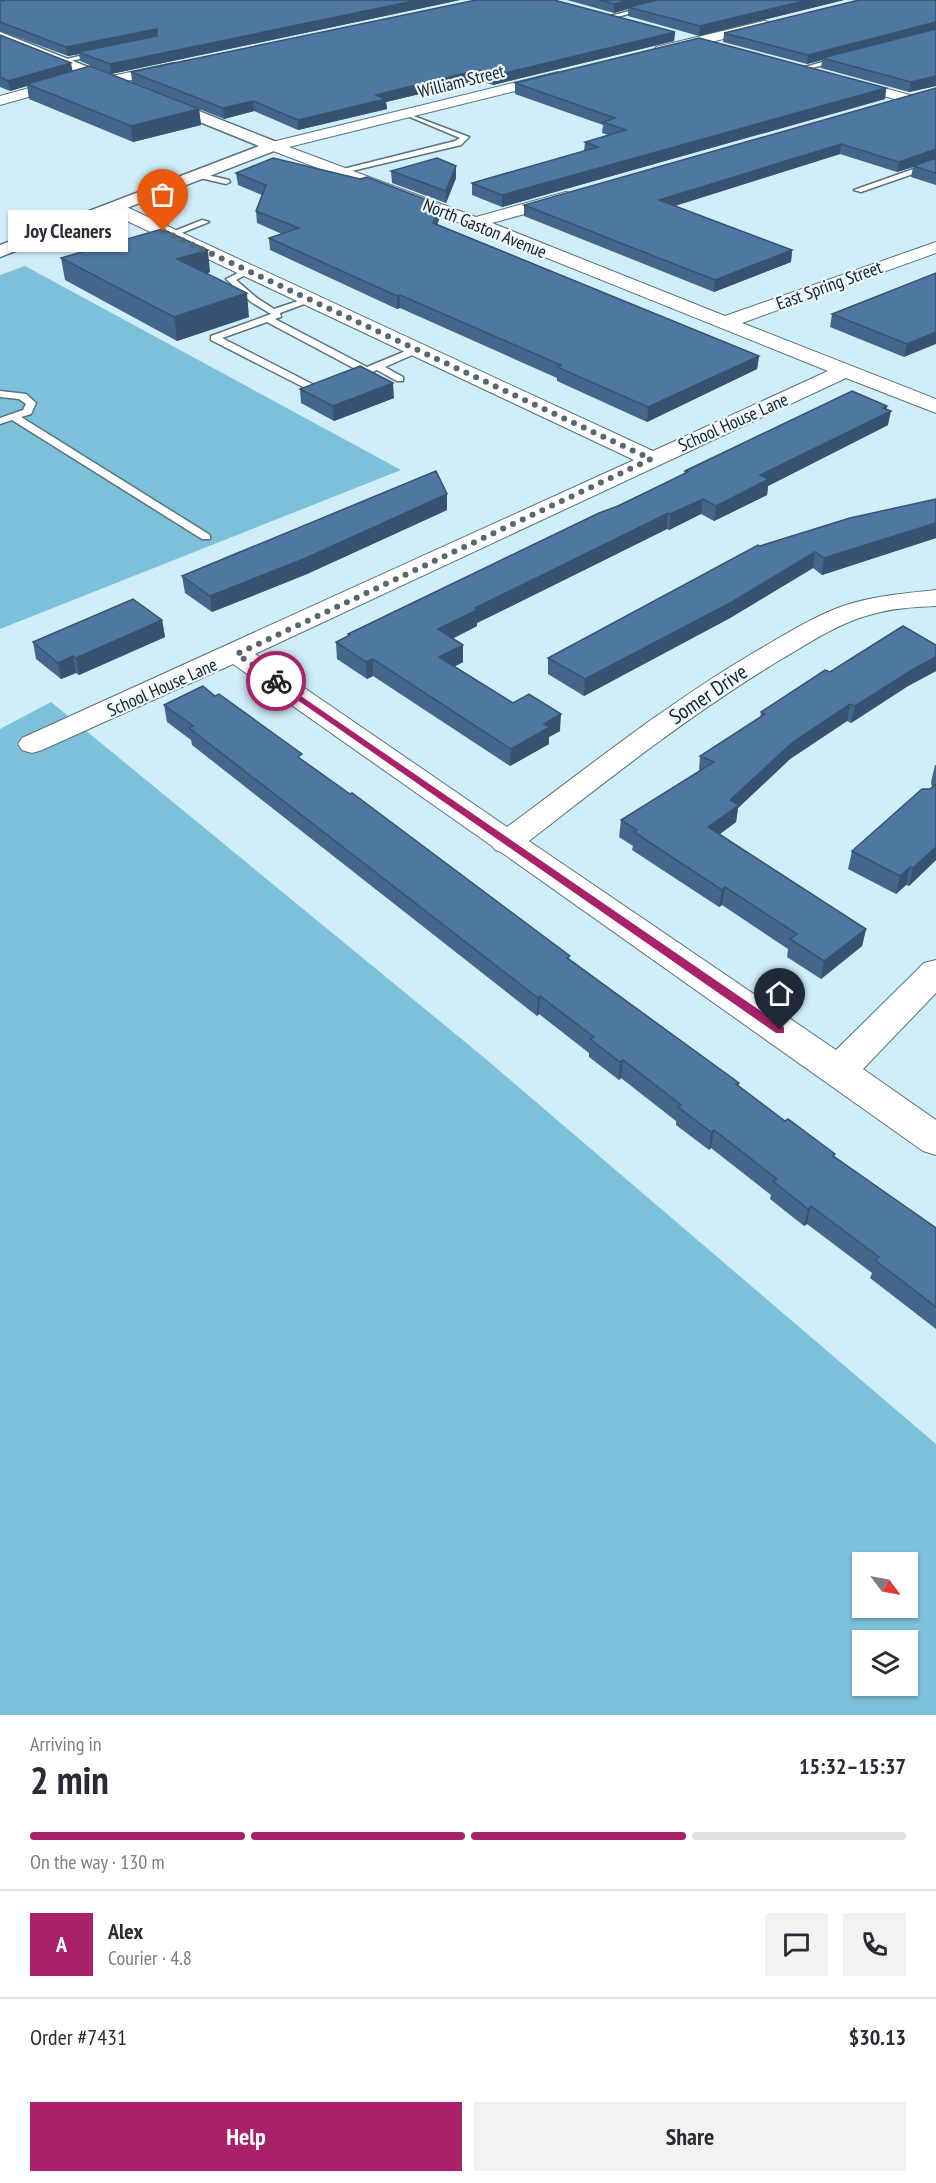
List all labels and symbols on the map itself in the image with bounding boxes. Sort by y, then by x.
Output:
street label: William Street [415,59,507,103]
pin [137,169,188,231]
street label: North Gaston Avenue [420,193,550,263]
callout: Joy Cleaners [7,210,127,252]
street label: East Spring Street [773,255,885,315]
street label: School House Lane [674,388,792,456]
courier [246,651,306,711]
street label: School House Lane [103,653,221,721]
street label: Somer Drive [664,658,752,730]
pin [754,968,805,1030]
north arrow [852,1552,918,1618]

